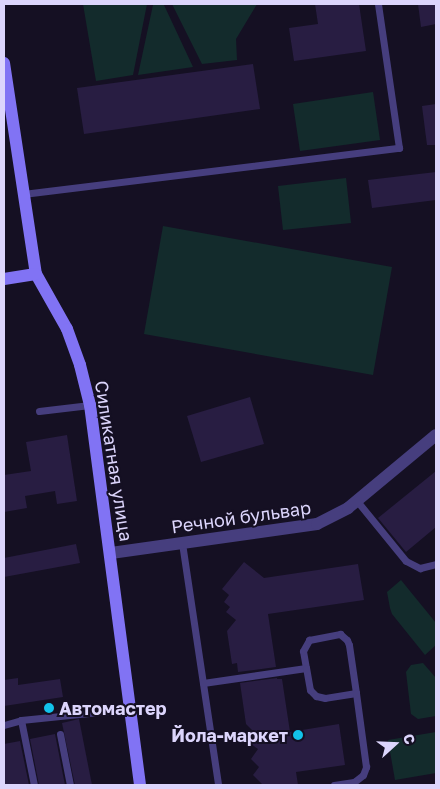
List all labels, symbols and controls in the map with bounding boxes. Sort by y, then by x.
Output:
street label: Силикатная улица [91,379,137,543]
street label: Речной бульвар [170,497,312,537]
place label: Автомастер [59,697,167,719]
marker: Автомастер [43,702,55,714]
north arrow [370,719,420,769]
place label: Йола-маркет [171,724,288,746]
marker: Йола-маркет [292,729,304,741]
text: С [400,731,419,746]

